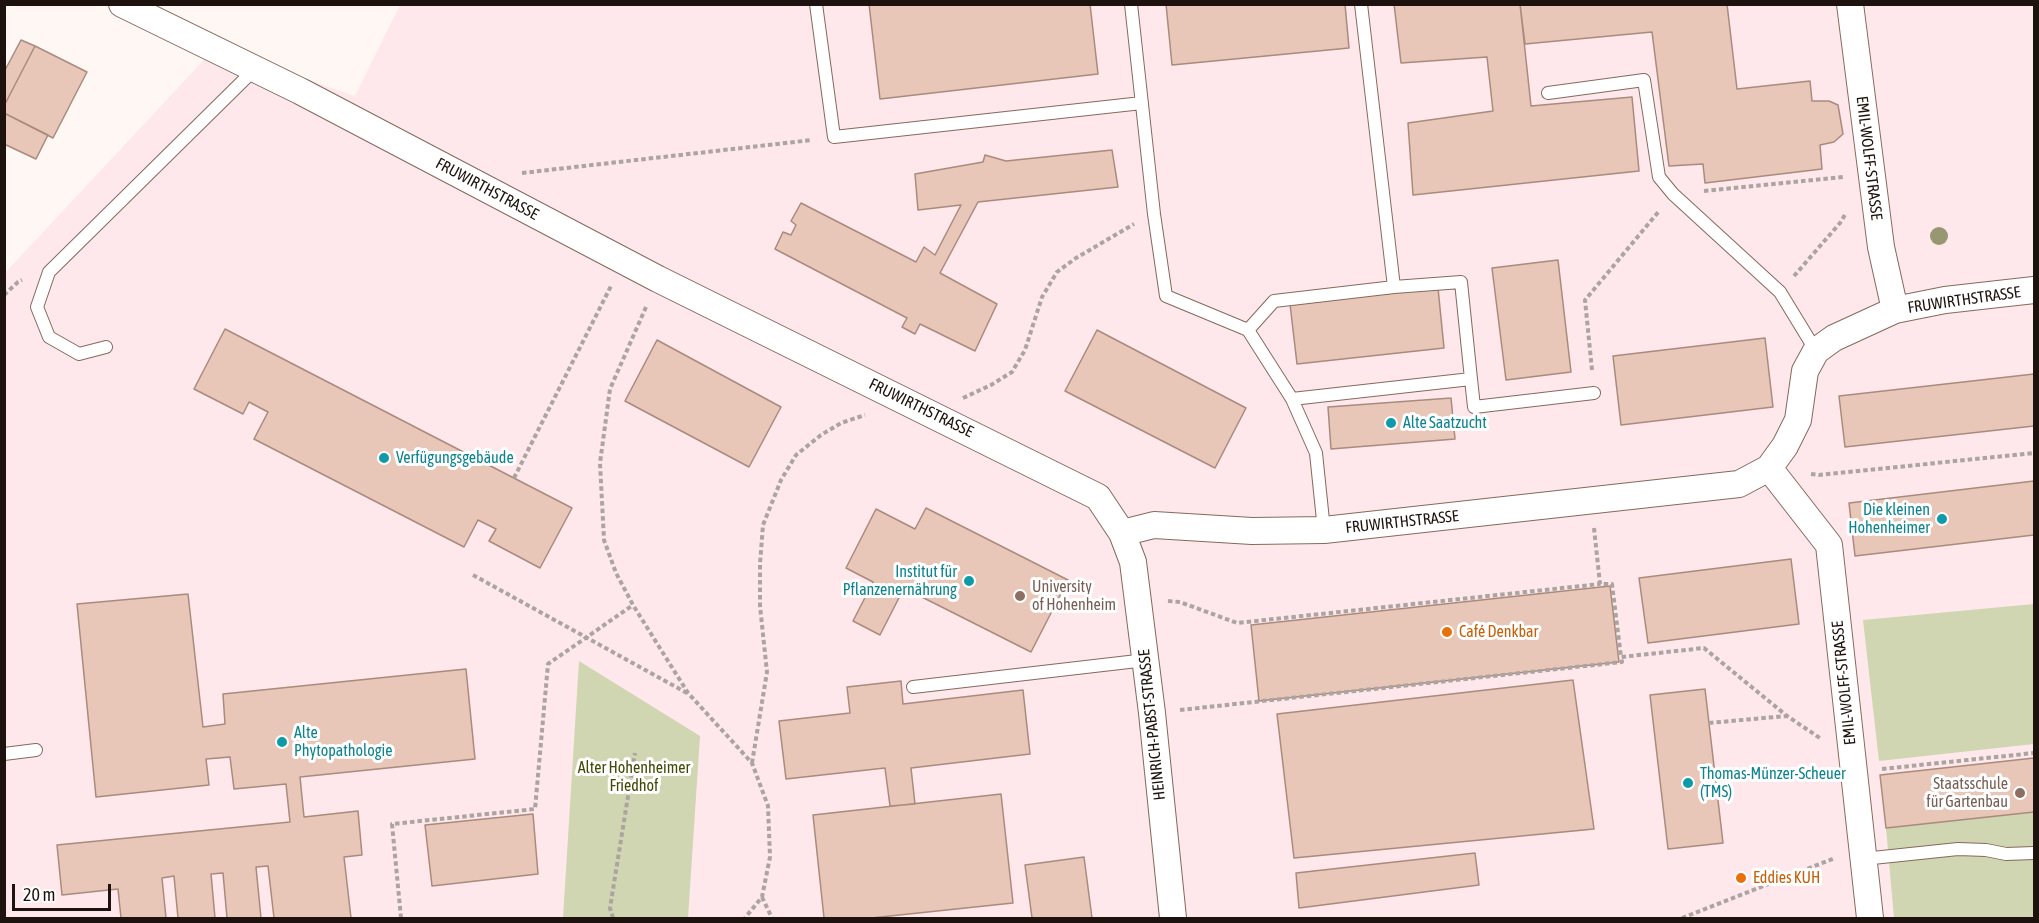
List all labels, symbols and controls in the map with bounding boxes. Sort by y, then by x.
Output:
street label: EMIL-WOLFF-STRASSE [1852,95,1886,221]
street label: FRUWIRTHSTRASSE [432,154,542,224]
street label: FRUWIRTHSTRASSE [1906,283,2022,317]
street label: FRUWIRTHSTRASSE [866,374,976,442]
place label: Alte Saatzucht [1403,413,1487,433]
marker: Alte Saatzucht [1384,416,1398,430]
place label: Verfügungsgebäude [396,448,514,468]
marker: Verfügungsgebäude [377,451,391,465]
place label: Die kleinen Hohenheimer [1848,500,1930,538]
street label: FRUWIRTHSTRASSE [1344,507,1460,537]
marker: Die kleinen Hohenheimer [1935,512,1949,526]
place label: Institut für Pflanzenernährung [843,562,957,600]
marker: Institut für Pflanzenernährung [962,574,976,588]
place label: University of Hohenheim [1032,577,1116,615]
marker: University of Hohenheim [1013,589,1027,603]
street label: EMIL-WOLFF-STRASSE [1828,620,1860,746]
place label: Café Denkbar [1459,622,1538,642]
marker: Café Denkbar [1440,625,1454,639]
street label: HEINRICH-PABST-STRASSE [1135,649,1169,801]
place label: Alte Phytopathologie [294,723,392,761]
marker: Alte Phytopathologie [275,735,289,749]
park label: Alter Hohenheimer Friedhof [578,758,690,796]
place label: Thomas-Münzer-Scheuer (TMS) [1700,764,1846,802]
place label: Staatsschule für Gartenbau [1926,774,2008,812]
marker: Thomas-Münzer-Scheuer (TMS) [1681,776,1695,790]
marker: Staatsschule für Gartenbau [2013,786,2027,800]
place label: Eddies KUH [1753,868,1820,888]
marker: Eddies KUH [1734,871,1748,885]
scale bar [15,872,114,910]
text: 20 m [23,884,55,905]

